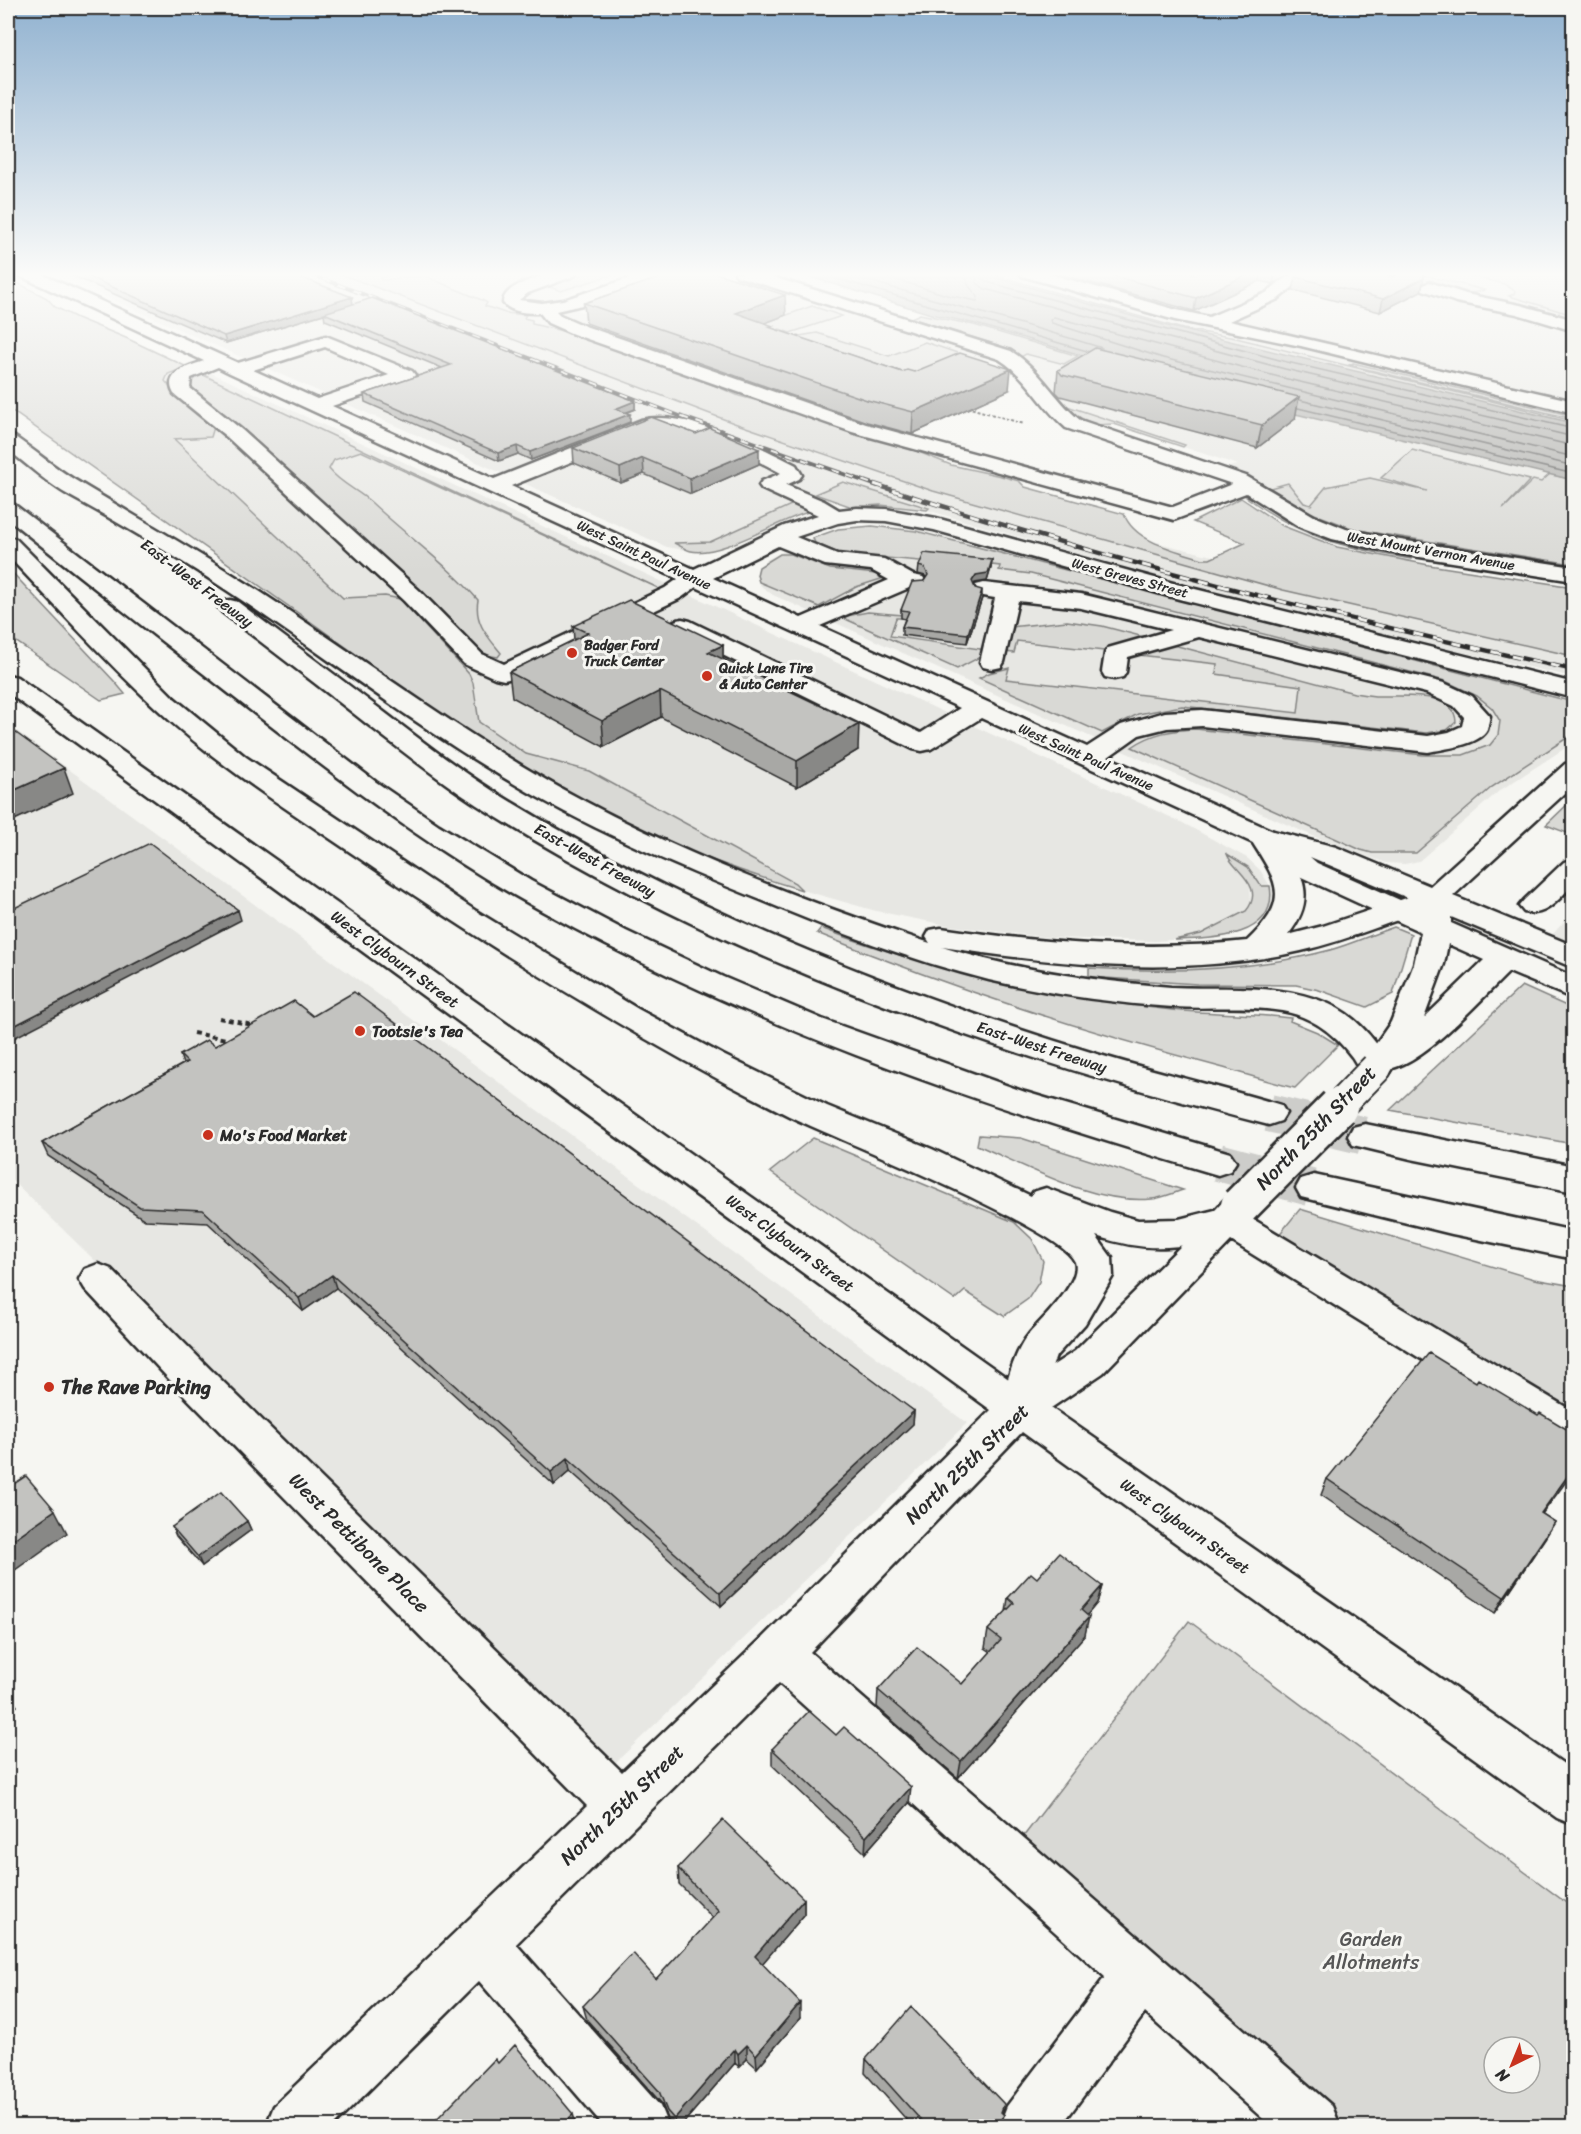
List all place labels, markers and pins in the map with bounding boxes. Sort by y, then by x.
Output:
place label: Badger Ford Truck Center [584,633,665,674]
marker: Badger Ford Truck Center [565,646,579,660]
place label: Quick Lane Tire & Auto Center [718,656,813,697]
marker: Quick Lane Tire & Auto Center [700,669,714,683]
place label: Tootsie's Tea [372,1017,464,1046]
marker: Tootsie's Tea [353,1024,367,1038]
place label: Mo's Food Market [219,1121,347,1150]
marker: Mo's Food Market [201,1128,215,1142]
place label: The Rave Parking [61,1370,211,1405]
marker: The Rave Parking [42,1380,56,1394]

